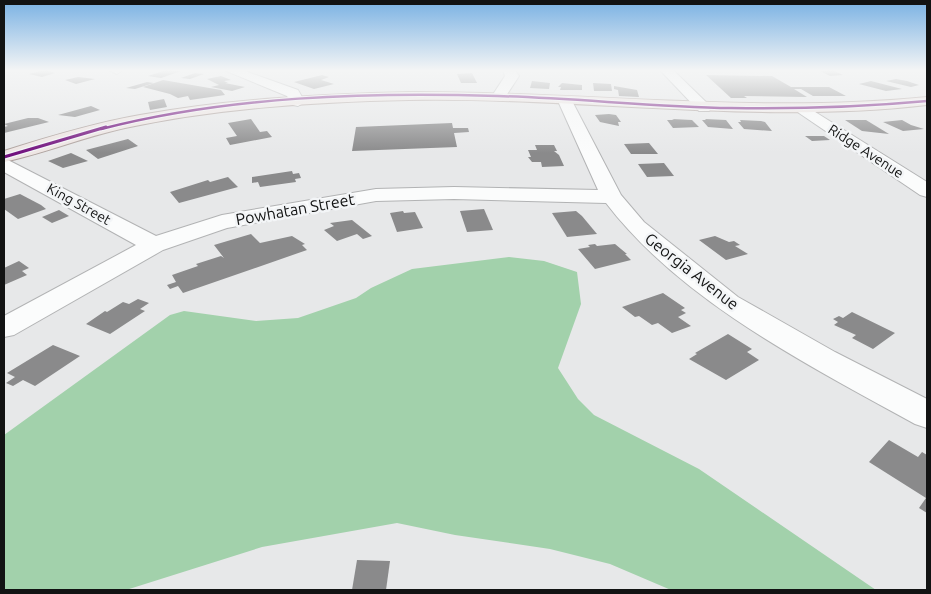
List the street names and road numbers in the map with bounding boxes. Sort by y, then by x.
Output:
street label: Ridge Avenue [825,121,907,181]
street label: King Street [44,180,114,228]
street label: Powhatan Street [234,190,357,228]
street label: Georgia Avenue [642,229,742,313]

